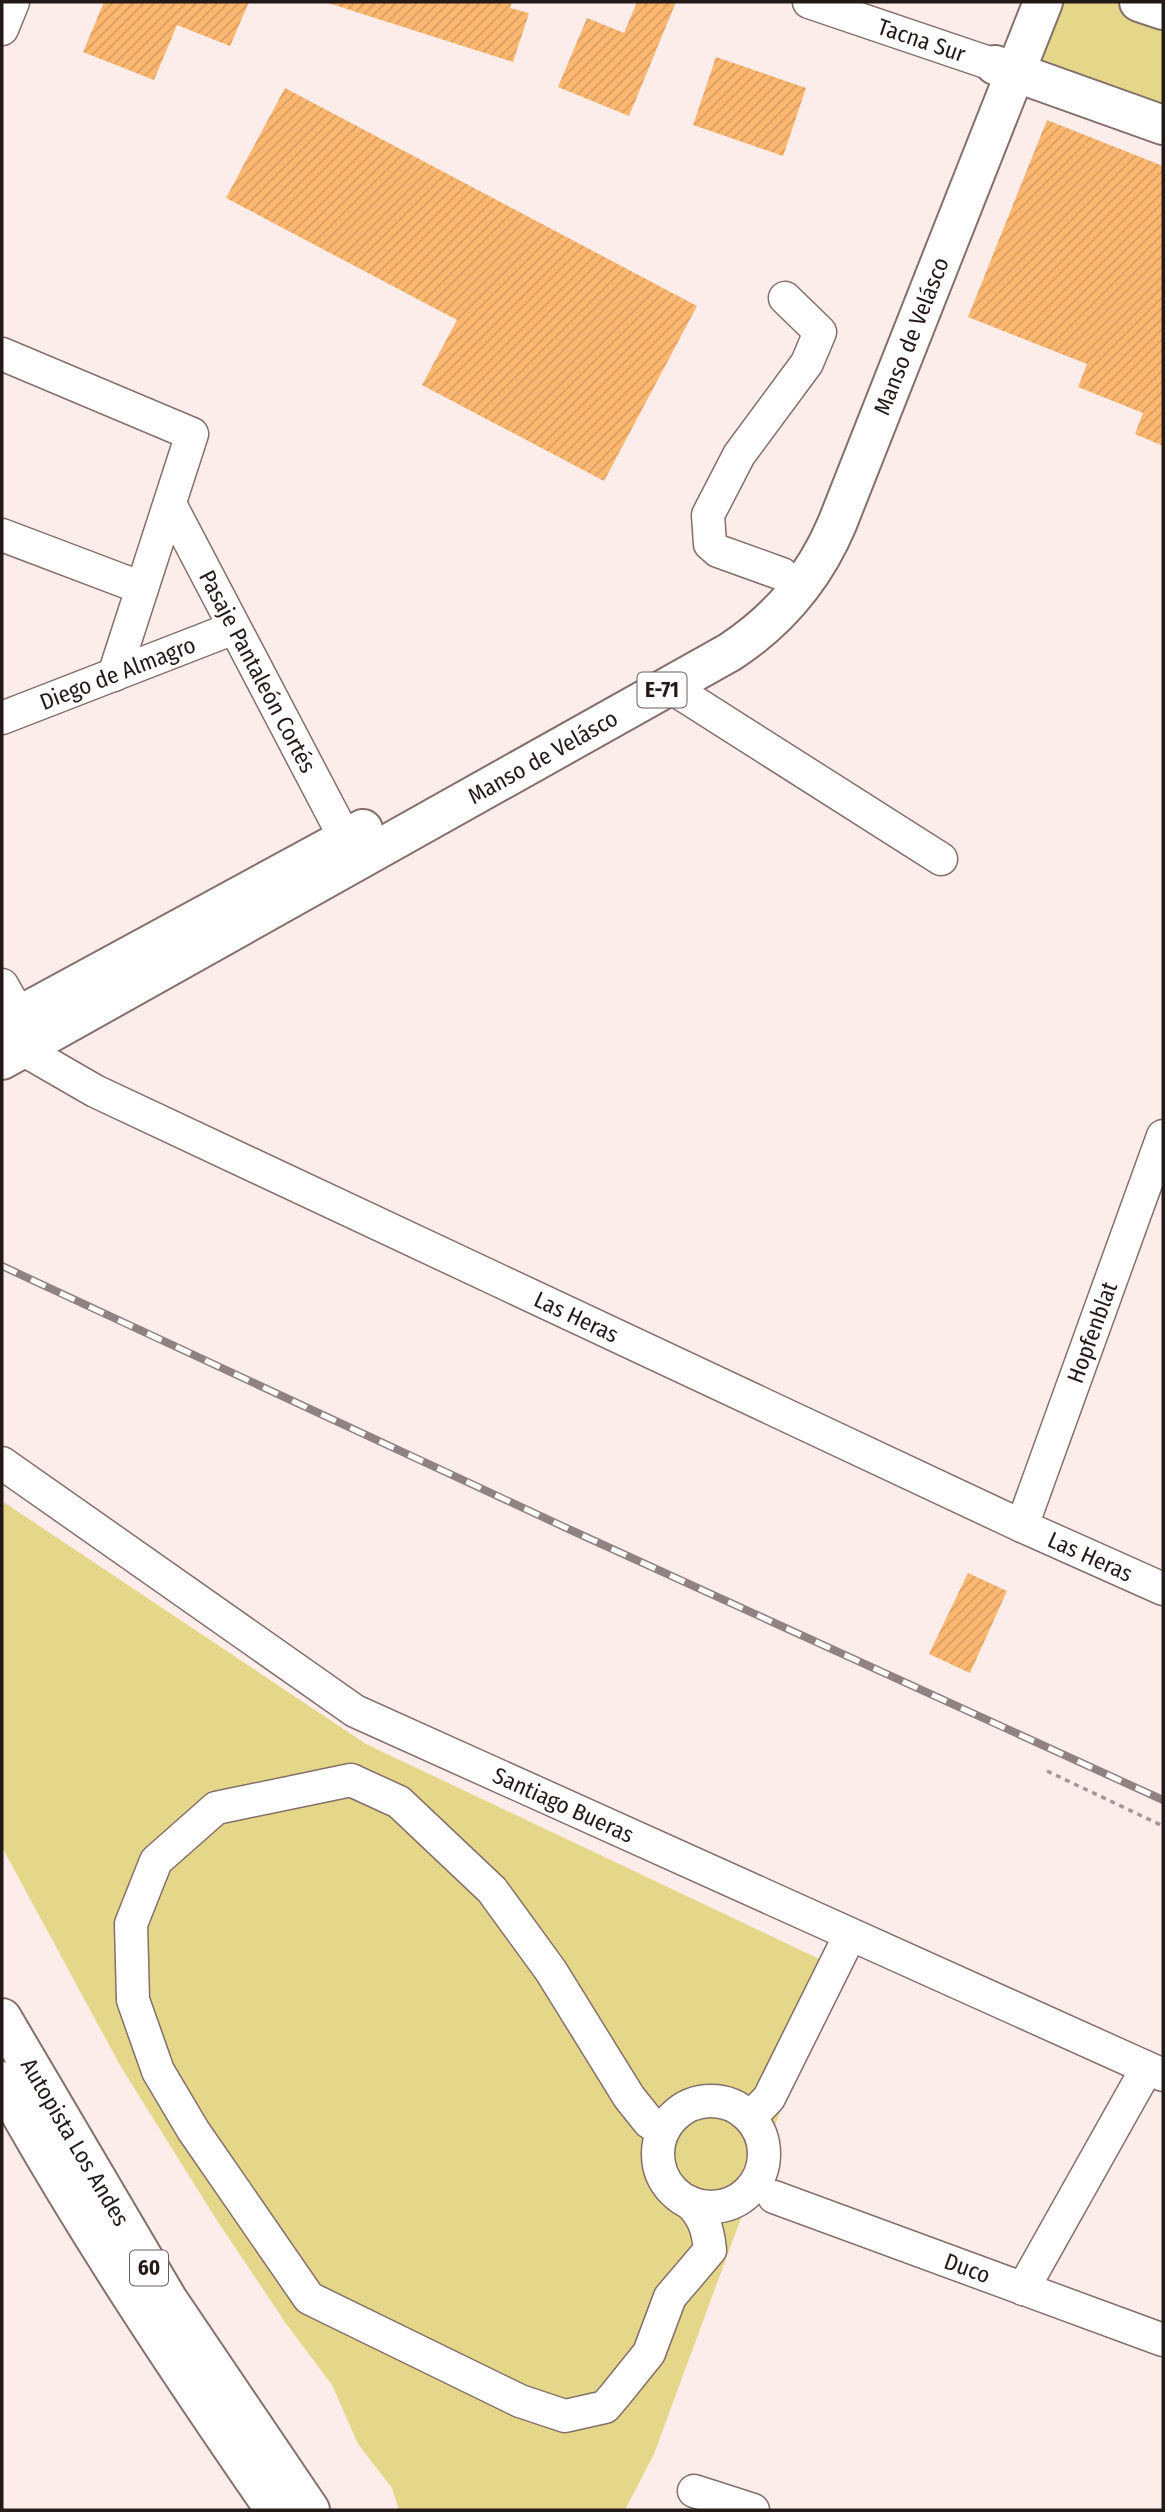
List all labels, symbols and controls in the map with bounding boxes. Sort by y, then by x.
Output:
street label: Tacna Sur [874,12,969,68]
street label: Manso de Velásco [867,253,955,419]
street label: Pasaje Pantaleón Cortés [193,565,322,778]
street label: Diego de Almagro [36,630,200,716]
road number: E-71 [638,672,686,708]
street label: Manso de Velásco [463,704,623,810]
street label: Hopfenblat [1061,1277,1123,1387]
street label: Las Heras [530,1285,623,1349]
street label: Las Heras [1043,1525,1137,1588]
street label: Santiago Bueras [489,1761,638,1849]
street label: Autopista Los Andes [15,2053,135,2231]
street label: Duco [940,2247,994,2289]
road number: 60 [130,2250,168,2286]

